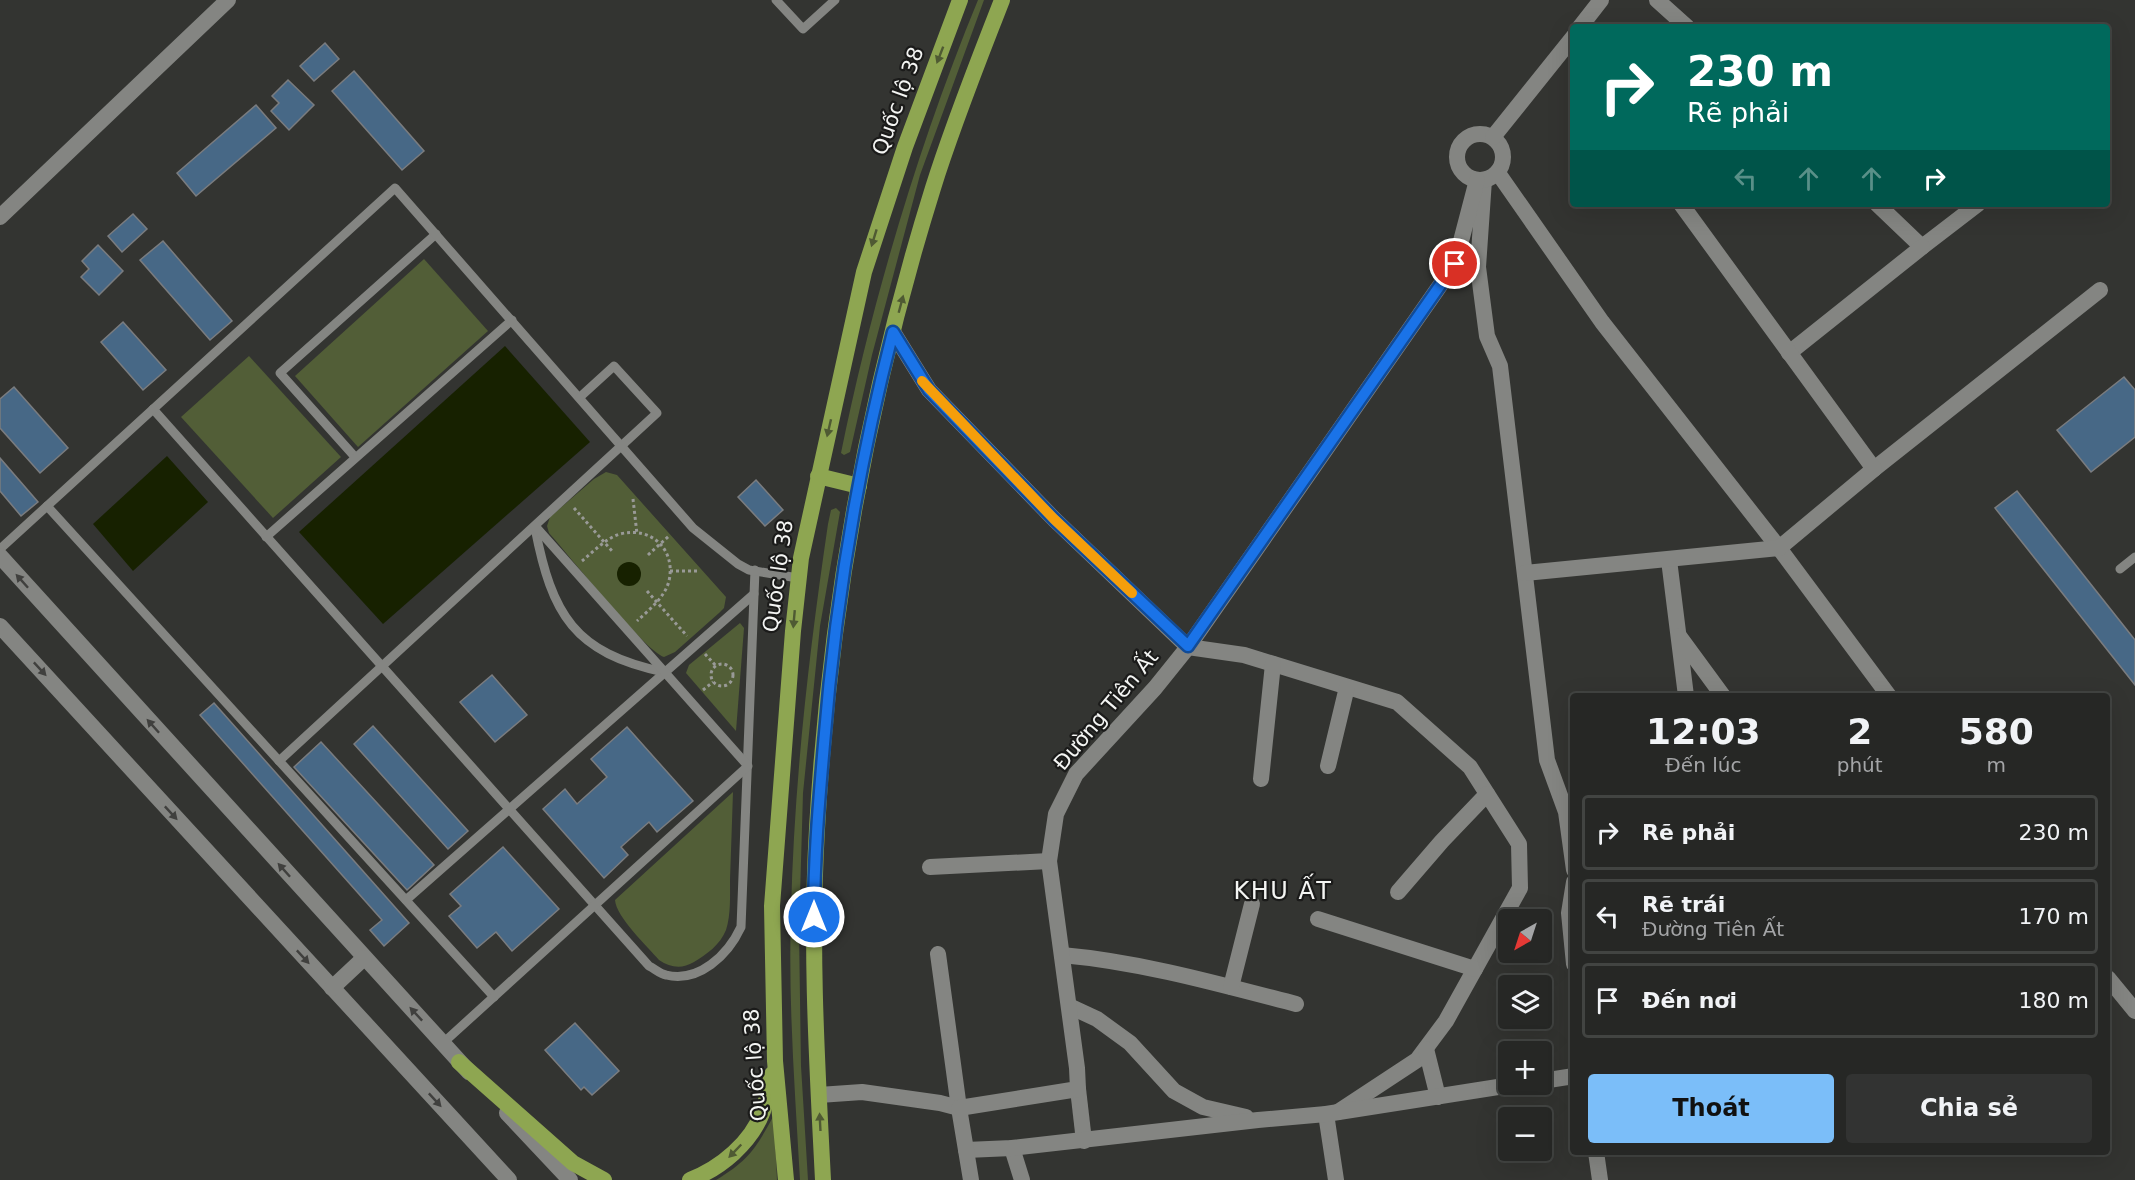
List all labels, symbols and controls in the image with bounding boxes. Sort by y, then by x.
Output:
street label: Quốc lộ 38 [867,44,929,158]
one-way arrow [934,46,944,64]
text: 230 m [1687,47,1833,96]
icon: right [1588,48,1666,126]
text: Rẽ phải [1687,97,1789,128]
icon: left [1729,162,1762,195]
icon: ahead [1792,162,1825,195]
icon: ahead [1855,162,1888,195]
icon: right [1918,162,1951,195]
one-way arrow [869,229,878,247]
pin [1429,238,1480,289]
icon: arrive [1438,247,1471,280]
one-way arrow [896,295,906,314]
one-way arrow [824,419,834,437]
street label: Quốc lộ 38 [758,518,798,634]
one-way arrow [16,574,30,588]
one-way arrow [789,610,799,629]
street label: Đường Tiên Ất [1047,643,1163,775]
one-way arrow [32,662,46,676]
text: 12:03 [1646,711,1761,752]
text: 2 [1847,711,1872,752]
text: 580 [1959,711,2034,752]
one-way arrow [146,718,160,733]
text: Đến lúc [1665,753,1741,777]
text: phút [1837,753,1883,777]
text: m [1987,753,2006,777]
one-way arrow [164,806,178,820]
icon: right [1591,816,1624,849]
text: Rẽ phải [1642,820,1735,845]
text: 230 m [2019,820,2089,845]
one-way arrow [278,863,291,878]
district label: KHU ẤT [1233,873,1333,905]
position arrow [782,885,846,949]
text: Rẽ trái [1642,892,1725,917]
icon: left [1591,900,1624,933]
text: 170 m [2019,904,2089,929]
north arrow [1498,909,1552,963]
map controls [1498,909,1552,1161]
text: Đường Tiên Ất [1642,917,1784,941]
one-way arrow [296,949,310,964]
button: layers [1498,975,1552,1029]
icon: arrive [1591,984,1624,1017]
text: Đến nơi [1642,988,1737,1013]
text: 180 m [2019,988,2089,1013]
one-way arrow [410,1007,423,1022]
street label: Quốc lộ 38 [739,1008,771,1122]
button: + [1498,1041,1552,1095]
button: Thoát [1588,1074,1834,1143]
button: Chia sẻ [1846,1074,2092,1143]
one-way arrow [428,1092,441,1107]
button: − [1498,1107,1552,1161]
one-way arrow [815,1112,824,1131]
one-way arrow [728,1144,742,1158]

